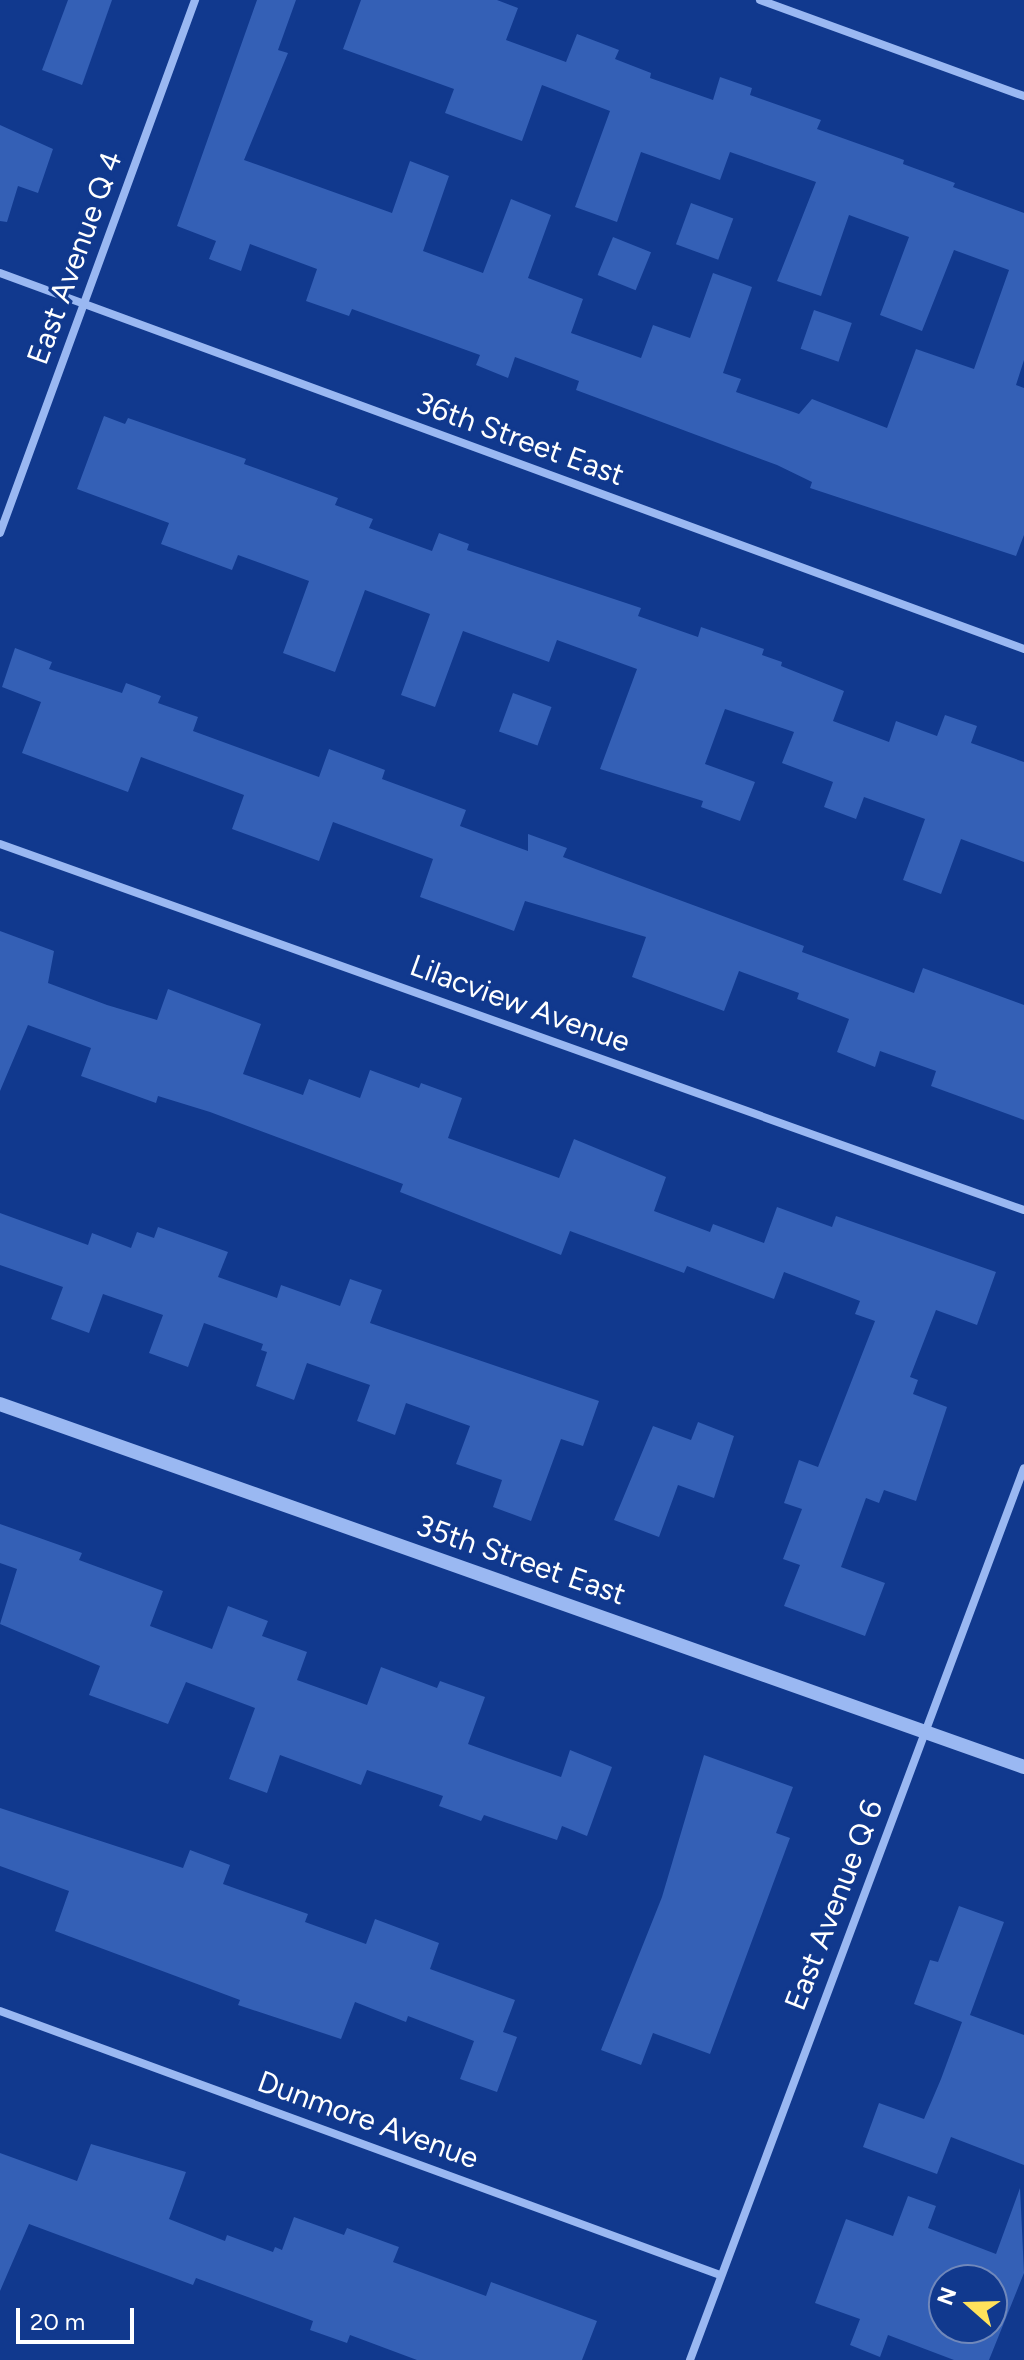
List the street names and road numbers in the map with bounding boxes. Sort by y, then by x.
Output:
street label: East Avenue Q 4 [20,147,130,369]
street label: 36th Street East [411,385,629,493]
street label: Lilacview Avenue [405,948,635,1060]
street label: 35th Street East [412,1507,630,1613]
street label: East Avenue Q 6 [777,1795,891,2015]
street label: Dunmore Avenue [253,2063,483,2177]

